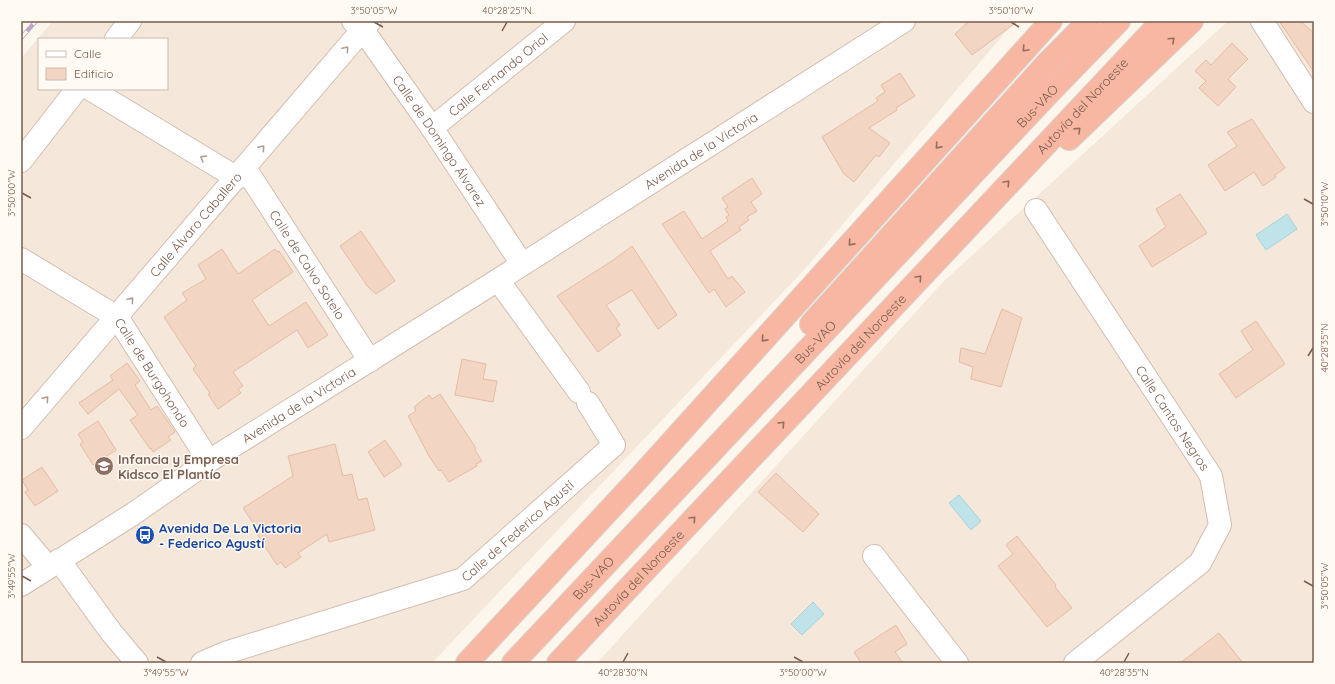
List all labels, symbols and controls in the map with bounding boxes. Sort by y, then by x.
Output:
text: 3°50'05"W [351,4,398,17]
text: 40°28'25"N [482,4,532,17]
text: 3°50'10"W [988,4,1034,17]
street label: Calle Fernando Oriol [445,29,551,120]
legend [38,38,168,90]
one-way arrow [1167,38,1174,45]
one-way arrow [1022,45,1029,52]
text: Calle [74,46,102,61]
one-way arrow [342,46,349,54]
street label: Autovía del Noroeste [1033,55,1131,157]
text: Edificio [74,66,114,81]
street label: Calle de Domingo Álvarez [389,72,490,209]
street label: Bus-VAO [1013,81,1061,131]
street label: Avenida de la Victoria [641,108,761,193]
one-way arrow [1073,128,1081,135]
one-way arrow [935,141,942,149]
one-way arrow [257,145,265,153]
one-way arrow [200,155,207,162]
text: 3°50'00"W [5,169,18,217]
street label: Calle Álvaro Caballero [146,169,245,280]
one-way arrow [1003,181,1010,188]
text: 3°50'10"W [1318,181,1331,227]
street label: Calle de Calvo Sotelo [266,207,349,322]
one-way arrow [848,238,855,245]
one-way arrow [914,275,921,283]
street label: Autovía del Noroeste [811,290,909,393]
one-way arrow [126,297,134,305]
street label: Calle de Burgohondo [112,315,193,430]
street label: Bus-VAO [791,317,839,367]
text: 40°28'35"N [1318,323,1331,373]
one-way arrow [761,335,768,342]
street label: Calle Cantos Negros [1132,362,1213,474]
street label: Avenida de la Victoria [239,363,358,446]
one-way arrow [42,396,49,403]
one-way arrow [777,421,785,429]
place label: Infancia y Empresa Kidsco El Plantío [118,451,239,482]
school or university icon: Infancia y Empresa Kidsco El Plantío [93,455,115,477]
street label: Calle de Federico Agustí [458,477,577,585]
one-way arrow [688,516,696,524]
place label: Avenida De La Victoria - Federico Agustí [159,520,301,551]
bus stop icon: Avenida De La Victoria - Federico Agustí [134,524,156,546]
street label: Autovía del Noroeste [589,526,687,629]
text: 3°49'55"W [5,553,18,599]
street label: Bus-VAO [569,553,617,603]
text: 3°50'05"W [1318,562,1331,609]
text: 3°49'55"W [143,666,189,679]
text: 40°28'30"N [598,666,648,679]
text: 3°50'00"W [779,666,827,679]
text: 40°28'35"N [1099,666,1149,679]

